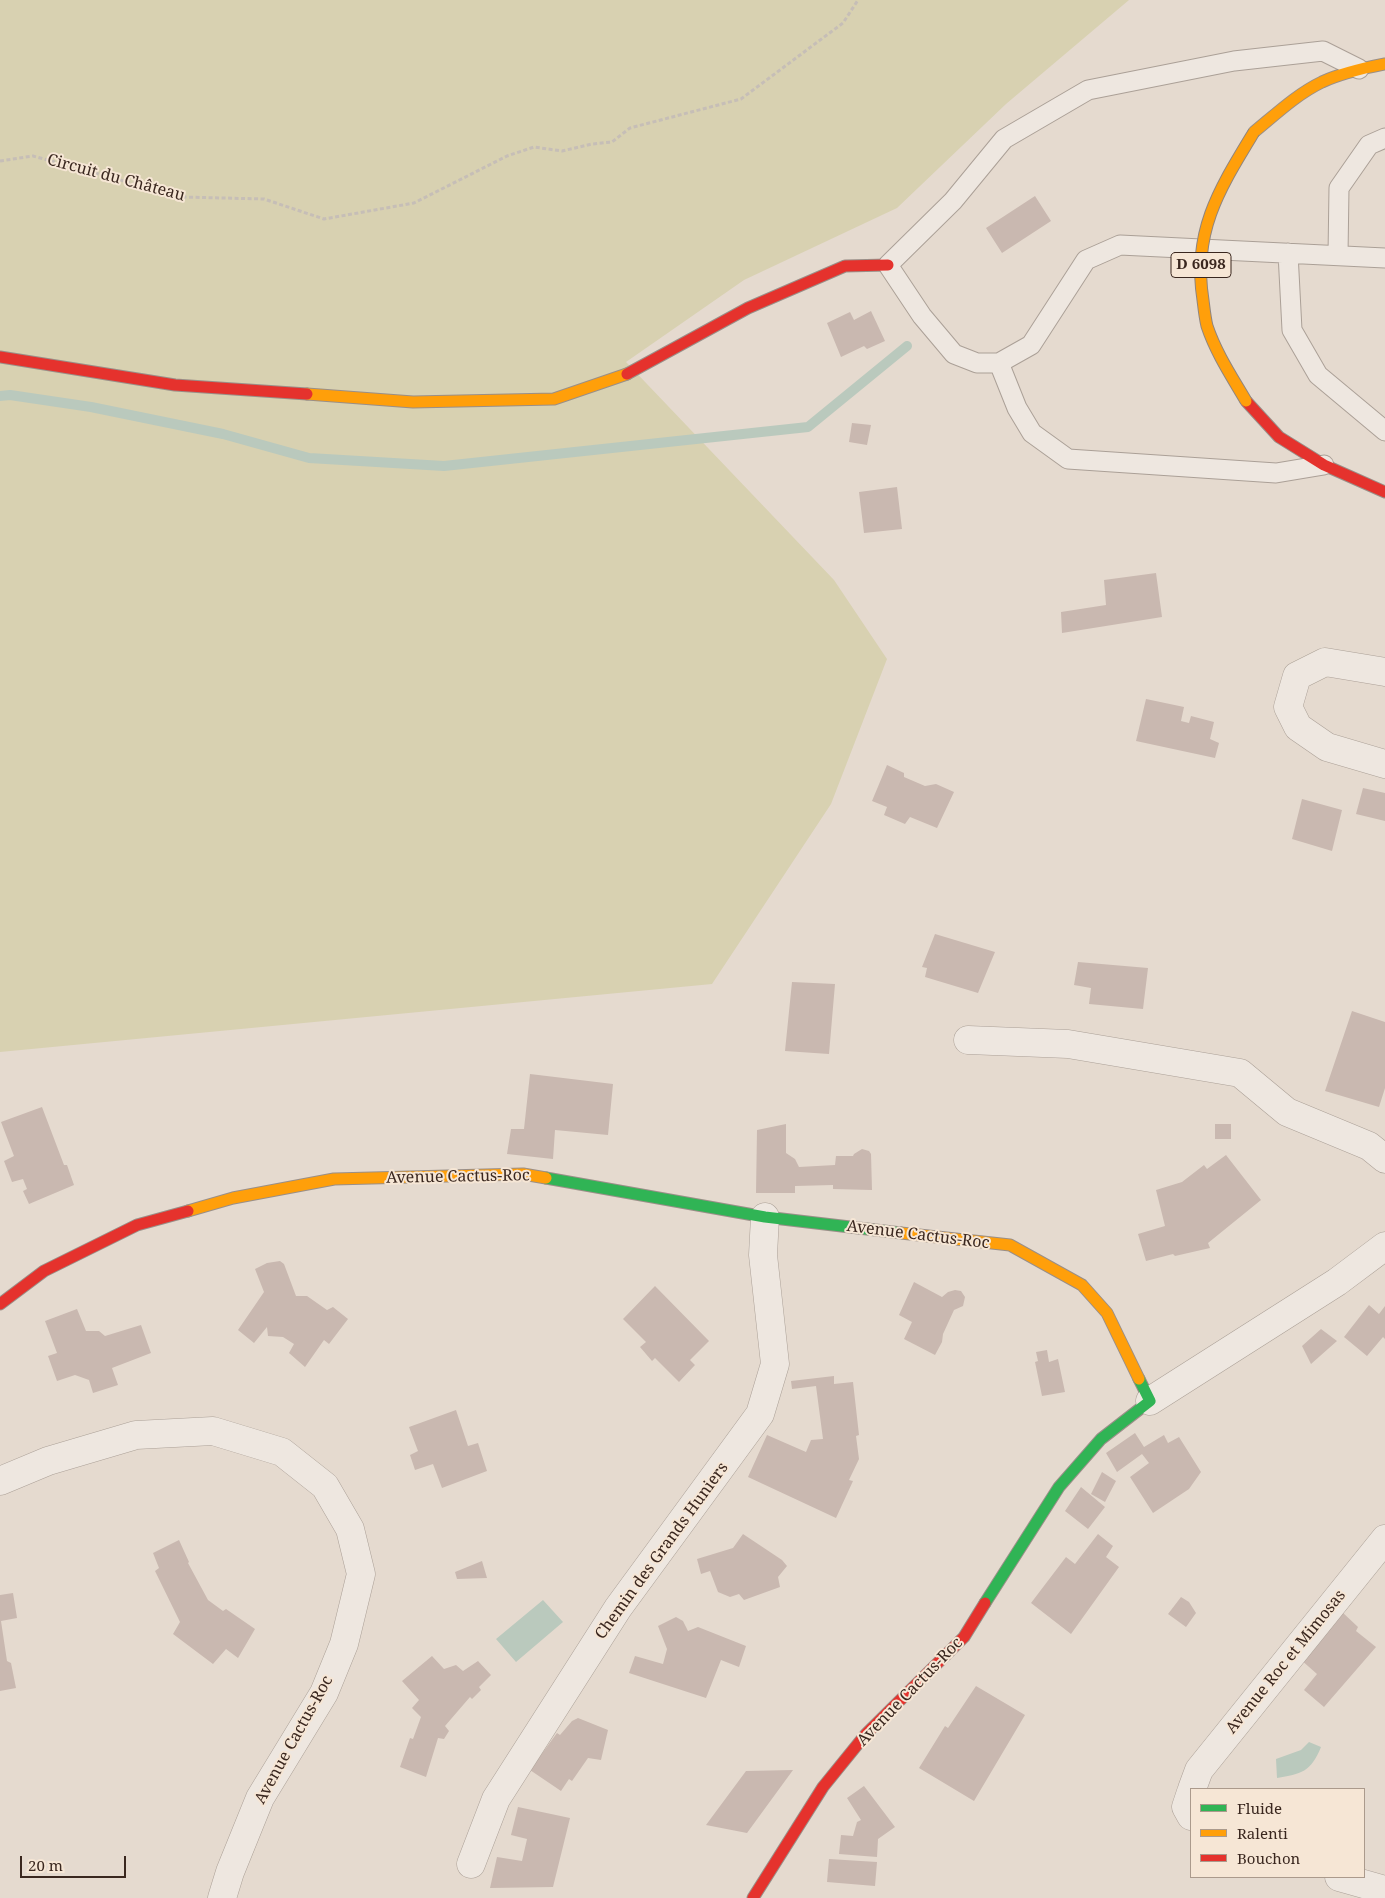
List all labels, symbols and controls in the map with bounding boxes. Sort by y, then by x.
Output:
street label: Circuit du Château [45,150,187,206]
road number: D 6098 [1171,252,1231,278]
street label: Avenue Cactus-Roc [386,1166,530,1188]
street label: Avenue Cactus-Roc [846,1217,990,1253]
street label: Chemin des Grands Huniers [591,1459,733,1643]
street label: Avenue Roc et Mimosas [1222,1586,1350,1738]
street label: Avenue Cactus-Roc [853,1634,967,1750]
street label: Avenue Cactus-Roc [251,1673,337,1807]
legend [1190,1788,1365,1878]
text: Fluide [1237,1798,1282,1818]
text: Ralenti [1237,1823,1288,1843]
scale bar [22,1846,129,1878]
text: Bouchon [1237,1848,1300,1868]
text: 20 m [28,1855,63,1875]

